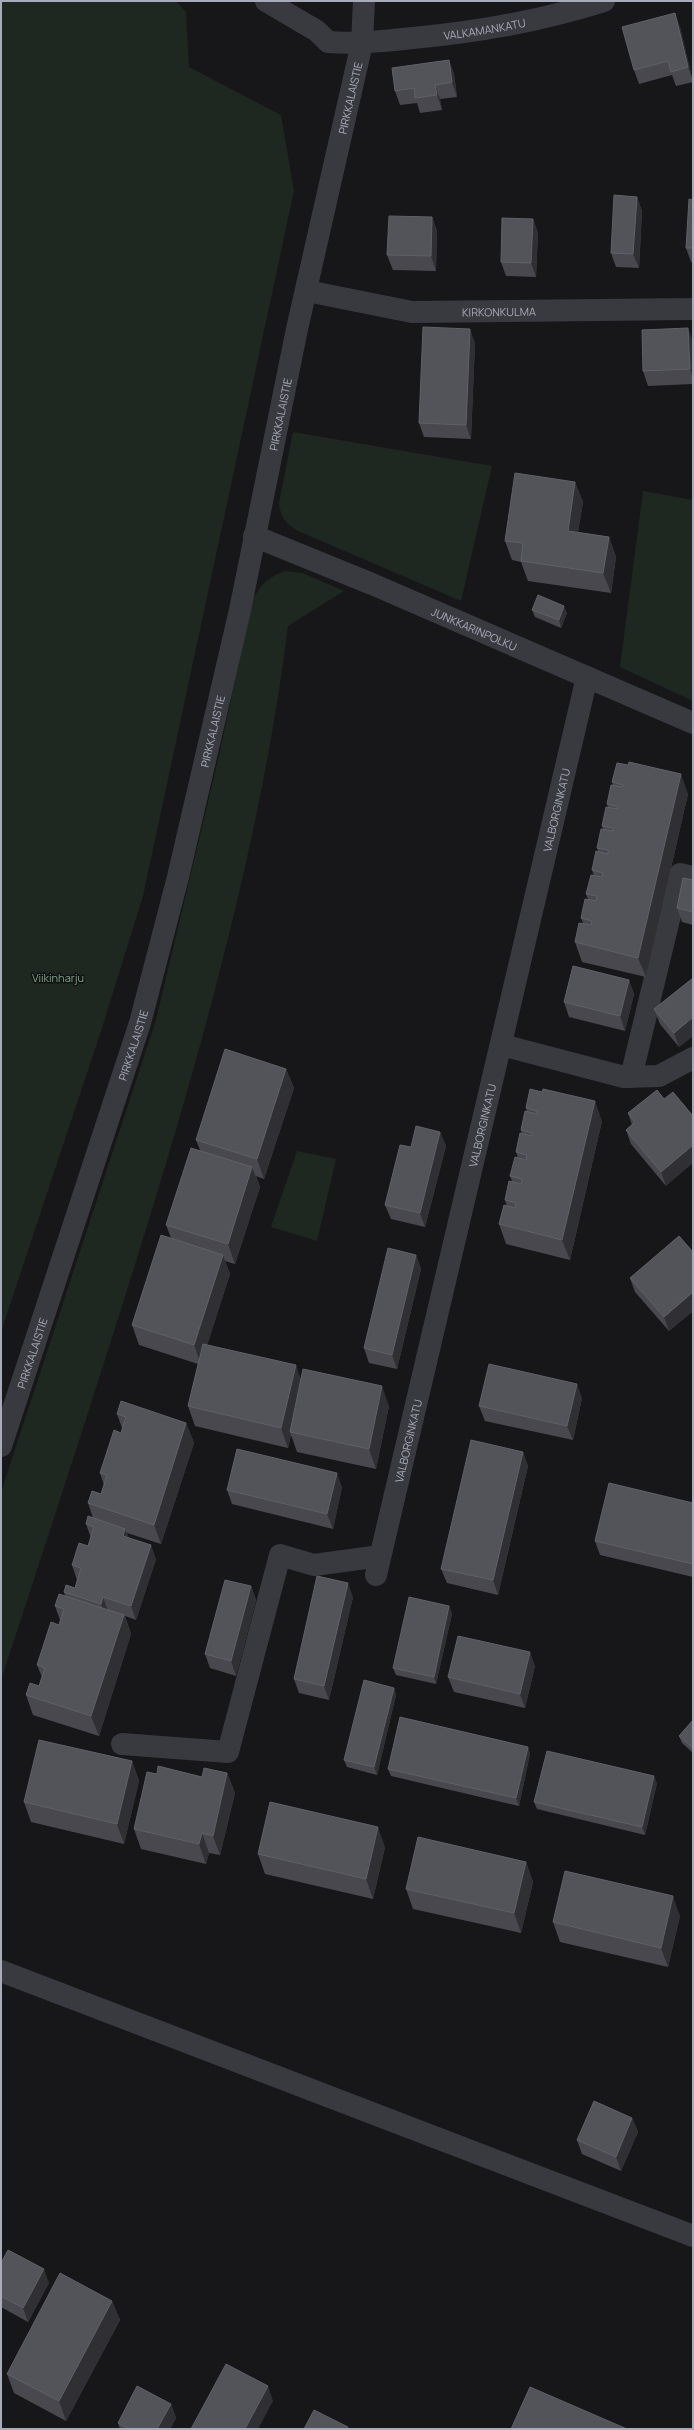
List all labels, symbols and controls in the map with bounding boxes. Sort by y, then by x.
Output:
street label: VALKAMANKATU [443,14,527,42]
street label: PIRKKALAISTIE [334,60,365,135]
street label: KIRKONKULMA [462,303,536,319]
street label: PIRKKALAISTIE [265,377,294,452]
street label: JUNKKARINPOLKU [429,603,520,654]
street label: PIRKKALAISTIE [196,693,228,769]
street label: VALBORGINKATU [539,767,573,853]
park label: Viikinharju [32,970,84,985]
street label: PIRKKALAISTIE [114,1008,151,1082]
street label: VALBORGINKATU [465,1082,499,1168]
street label: PIRKKALAISTIE [13,1316,50,1390]
street label: VALBORGINKATU [391,1398,425,1484]

